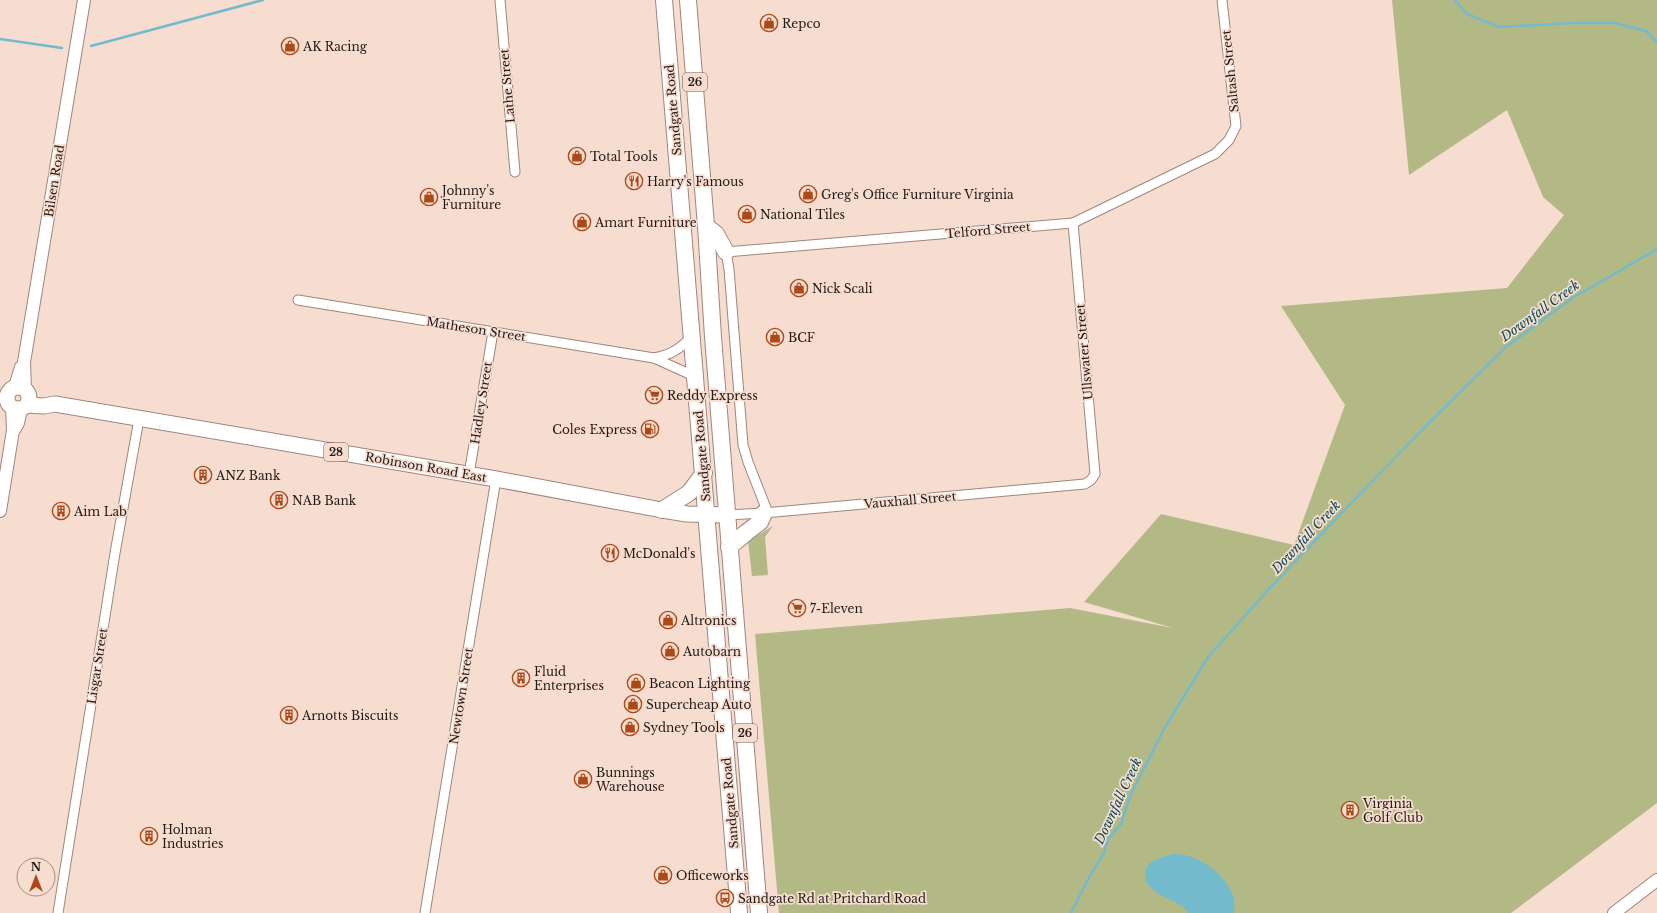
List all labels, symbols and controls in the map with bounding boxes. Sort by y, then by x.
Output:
shop icon: Repco [759,13,779,33]
place label: Repco [782,16,821,31]
street label: Saltash Street [1218,29,1242,113]
shop icon: AK Racing [280,36,300,56]
place label: AK Racing [302,39,368,54]
street label: Lathe Street [496,48,518,124]
street label: Sandgate Road [662,64,684,156]
road number: 26 [683,73,707,91]
street label: Bilsen Road [41,144,67,218]
shop icon: Total Tools [567,146,587,166]
place label: Total Tools [590,149,658,164]
restaurant icon: Harry's Famous [624,171,644,191]
place label: Harry's Famous [647,174,744,189]
place label: Johnny's Furniture [440,183,501,212]
shop icon: Greg's Office Furniture Virginia [798,184,818,204]
shop icon: Johnny's Furniture [419,187,439,207]
place label: Greg's Office Furniture Virginia [821,187,1014,202]
shop icon: National Tiles [737,204,757,224]
place label: National Tiles [760,207,845,222]
shop icon: Amart Furniture [572,212,592,232]
place label: Amart Furniture [594,215,697,230]
street label: Telford Street [945,219,1031,241]
water label: Downfall Creek [1496,276,1583,346]
shop icon: Nick Scali [789,278,809,298]
place label: Nick Scali [812,281,873,296]
street label: Ullswater Street [1072,303,1096,401]
street label: Matheson Street [425,314,527,344]
shop icon: BCF [765,327,785,347]
place label: BCF [788,330,815,345]
street label: Hadley Street [467,360,495,445]
supermarket icon: Reddy Express [644,385,664,405]
place label: Reddy Express [667,388,758,403]
street label: Sandgate Road [691,410,713,502]
fuel station icon: Coles Express [640,419,660,439]
place label: Coles Express [552,422,637,437]
road number: 28 [324,443,348,461]
street label: Robinson Road East [364,449,488,485]
building icon: ANZ Bank [193,465,213,485]
place label: ANZ Bank [215,468,281,483]
street label: Vauxhall Street [862,488,957,512]
building icon: NAB Bank [269,490,289,510]
place label: NAB Bank [292,493,357,508]
water label: Downfall Creek [1267,497,1344,578]
building icon: Aim Lab [51,501,71,521]
place label: Aim Lab [73,504,127,519]
restaurant icon: McDonald's [600,543,620,563]
place label: McDonald's [623,546,695,561]
supermarket icon: 7-Eleven [787,598,807,618]
place label: 7-Eleven [810,601,863,616]
shop icon: Altronics [658,610,678,630]
place label: Altronics [680,613,736,628]
street label: Lisgar Street [84,626,111,705]
shop icon: Autobarn [660,641,680,661]
place label: Autobarn [682,644,741,659]
street label: Newtown Street [446,646,476,745]
place label: Fluid Enterprises [534,664,604,693]
building icon: Fluid Enterprises [511,668,531,688]
shop icon: Beacon Lighting [626,673,646,693]
place label: Beacon Lighting [649,676,751,691]
shop icon: Supercheap Auto [623,694,643,714]
place label: Supercheap Auto [646,697,751,712]
building icon: Arnotts Biscuits [279,705,299,725]
place label: Arnotts Biscuits [301,708,398,723]
shop icon: Sydney Tools [620,717,640,737]
place label: Sydney Tools [643,720,725,735]
road number: 26 [733,724,757,742]
water label: Downfall Creek [1090,755,1146,848]
street label: Sandgate Road [719,757,741,849]
place label: Bunnings Warehouse [595,765,665,794]
shop icon: Bunnings Warehouse [573,769,593,789]
place label: Virginia Golf Club [1362,796,1423,825]
building icon: Virginia Golf Club [1340,800,1360,820]
place label: Holman Industries [162,822,224,851]
building icon: Holman Industries [139,826,159,846]
north arrow [16,857,56,897]
text: N [31,860,42,874]
shop icon: Officeworks [653,865,673,885]
place label: Officeworks [676,868,749,883]
bus stop icon: Sandgate Rd at Pritchard Road [715,888,735,908]
place label: Sandgate Rd at Pritchard Road [738,891,926,906]

